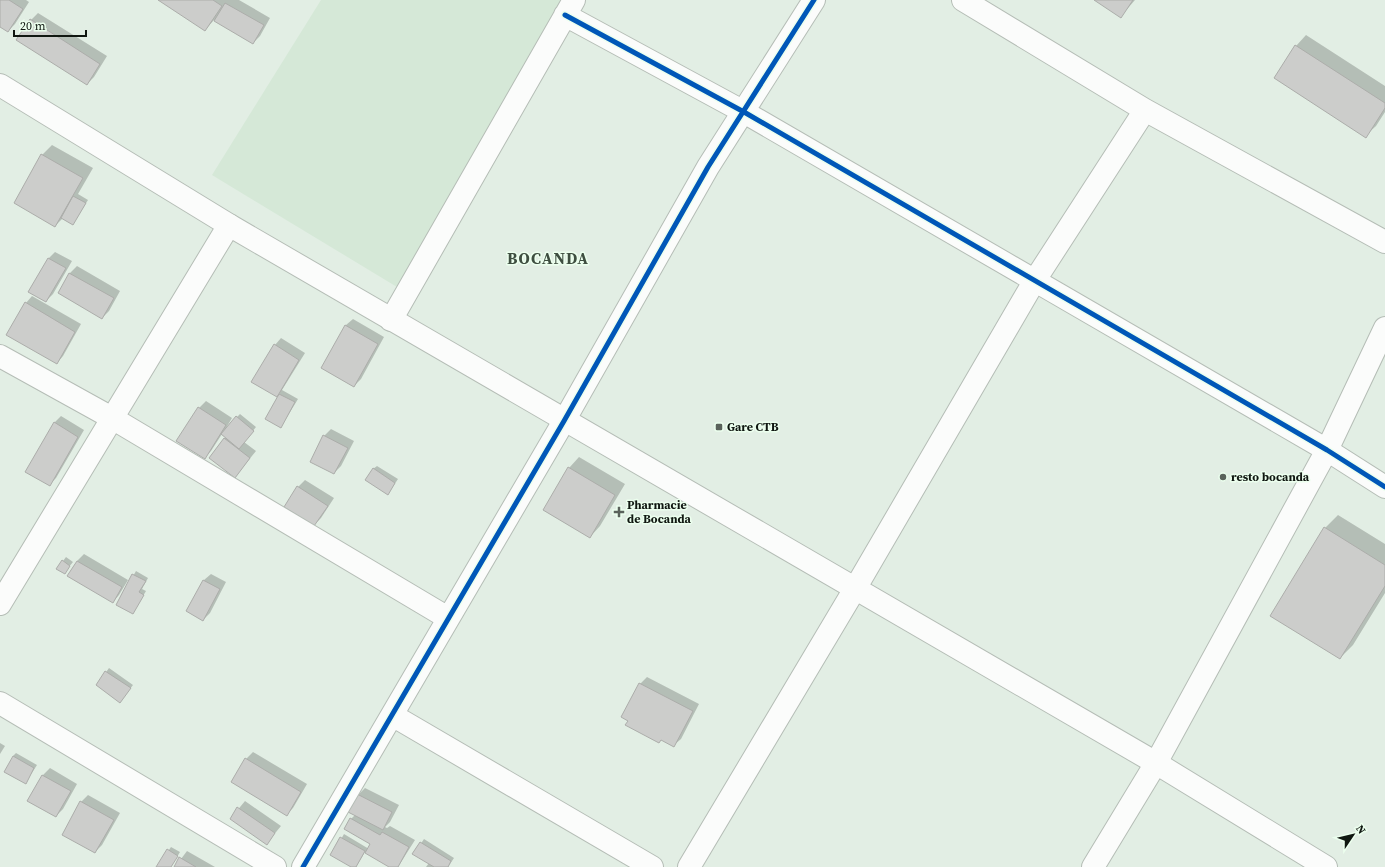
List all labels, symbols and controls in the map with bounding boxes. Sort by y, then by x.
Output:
scale bar [14,12,86,38]
text: 20 m [20,18,46,34]
district label: BOCANDA [507,247,589,269]
place label: Gare CTB [727,419,779,435]
marker: Gare CTB [714,422,724,432]
place label: resto bocanda [1231,469,1310,485]
marker: resto bocanda [1218,472,1228,482]
place label: Pharmacie de Bocanda [627,497,692,527]
marker: Pharmacie de Bocanda [614,507,624,517]
north arrow [1333,815,1373,855]
text: N [1352,822,1369,837]

